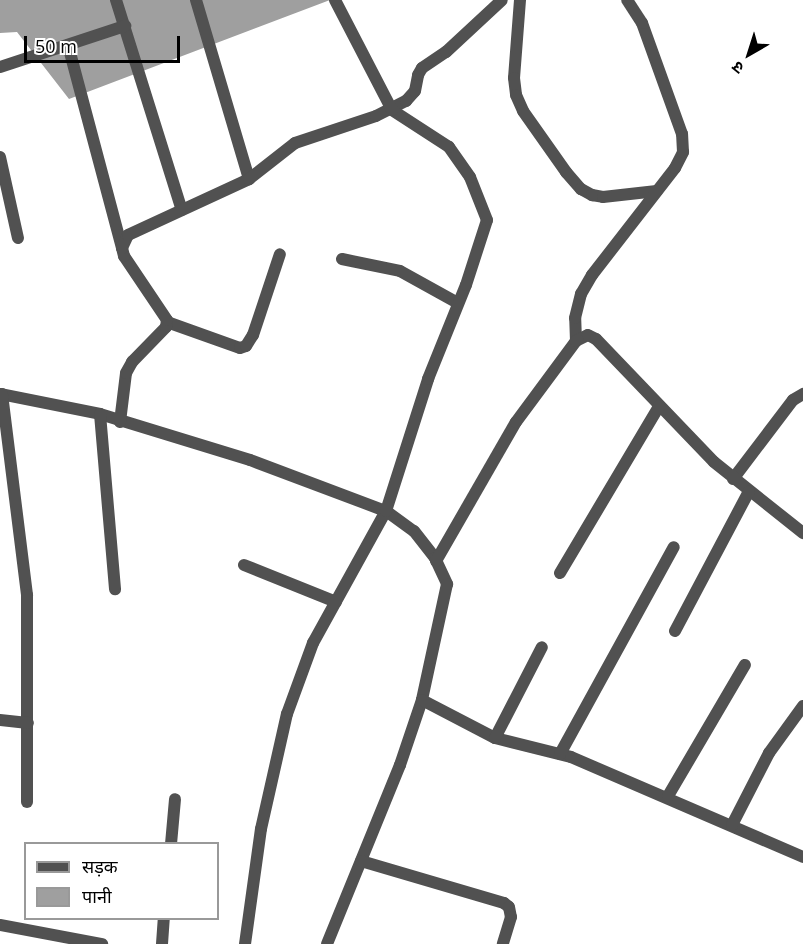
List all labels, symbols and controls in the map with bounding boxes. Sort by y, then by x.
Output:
scale bar [27,24,183,62]
north arrow [719,24,779,84]
text: 50 m [35,34,77,58]
text: उ [727,56,748,79]
legend [24,842,219,920]
text: सड़क [82,854,118,878]
text: पानी [82,884,112,908]

